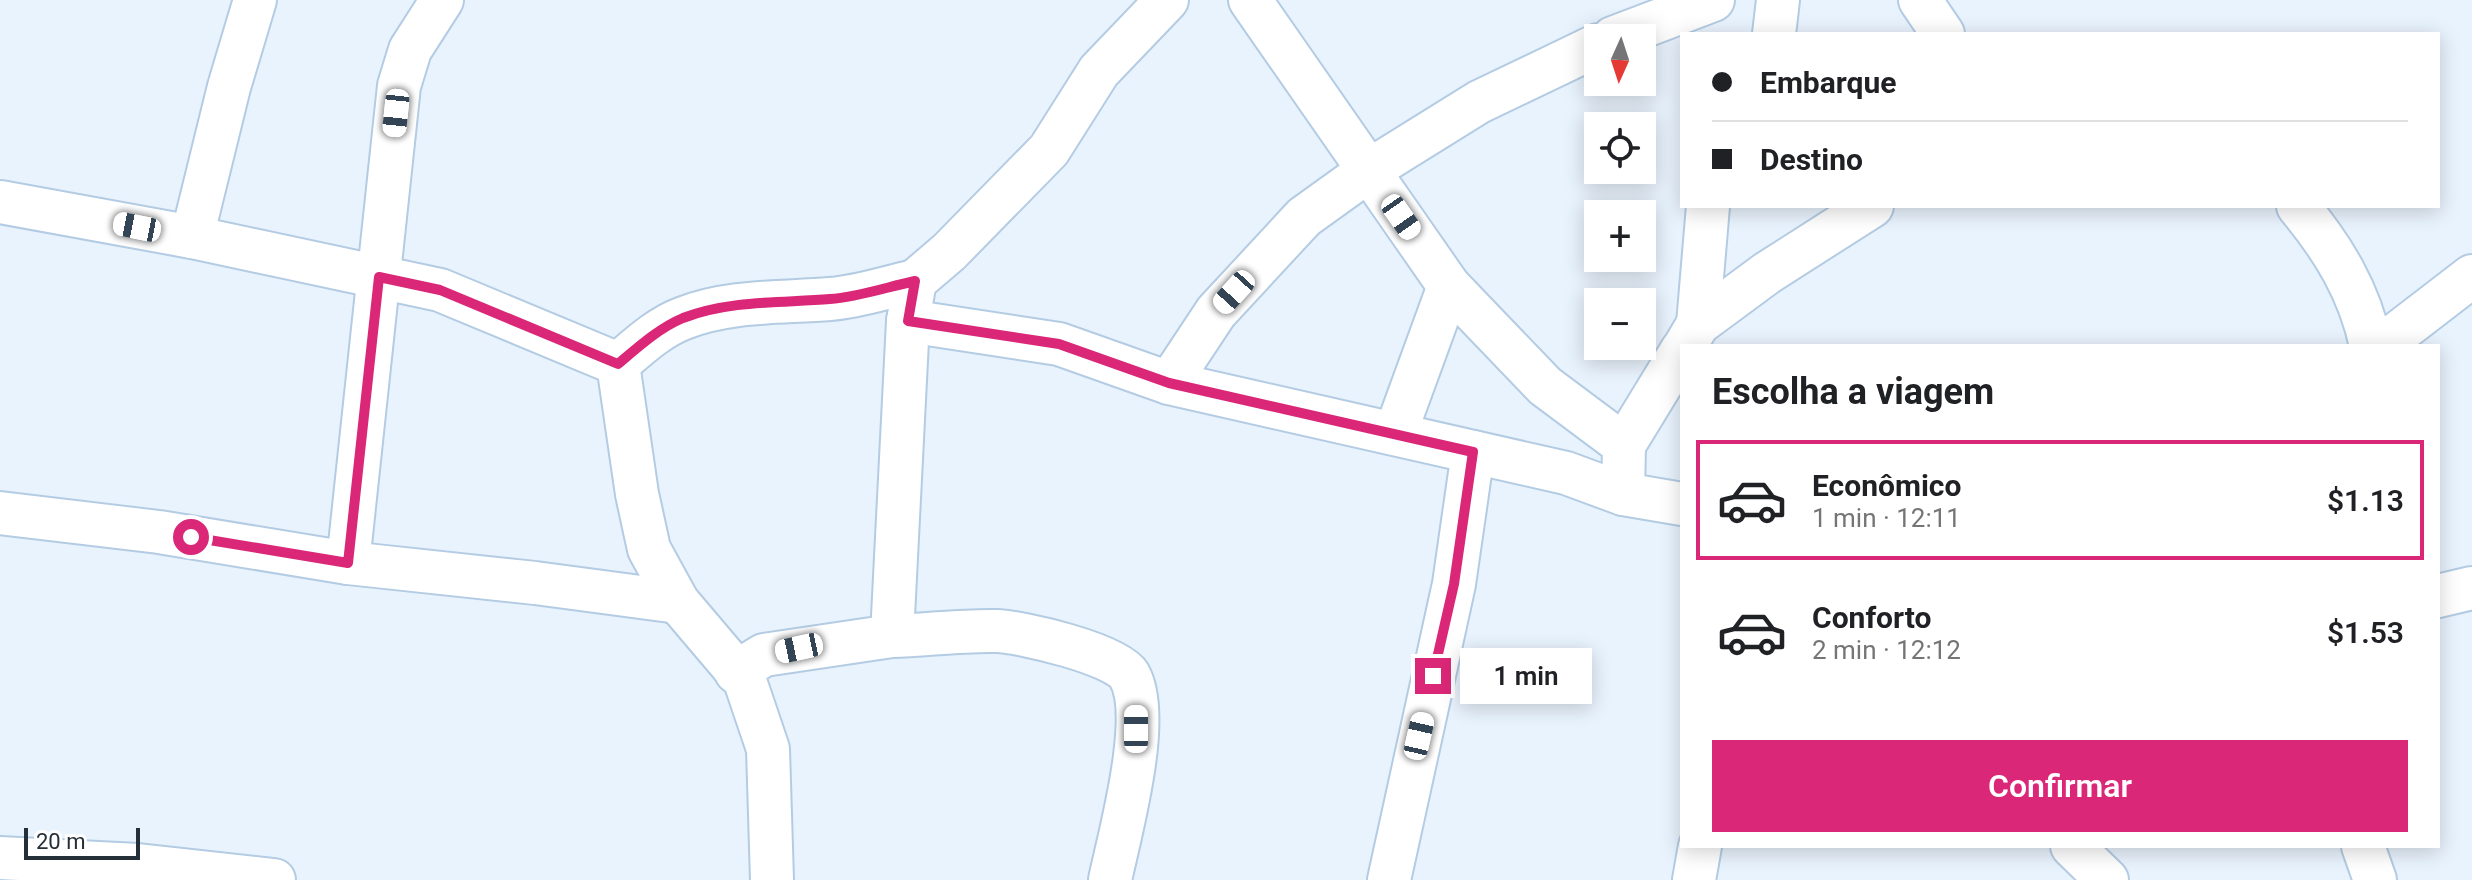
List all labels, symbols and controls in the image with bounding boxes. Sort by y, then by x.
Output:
north arrow [1584,24,1656,96]
map controls [1584,24,1656,360]
text: Embarque [1760,65,1896,100]
car [382,88,410,138]
button: locate [1584,112,1656,184]
text: Destino [1760,142,1863,177]
car [1377,190,1425,244]
button: + [1584,200,1656,272]
car [111,211,163,243]
car [1209,266,1259,318]
button: − [1584,288,1656,360]
text: Escolha a viagem [1712,371,1994,413]
icon: car [1716,464,1788,536]
text: Econômico [1812,468,1961,503]
text: $1.13 [2327,483,2404,518]
text: 1 min · 12:11 [1812,503,1961,533]
route start [173,519,209,555]
icon: car [1716,596,1788,668]
text: Conforto [1812,600,1931,635]
text: $1.53 [2327,615,2404,650]
car [773,631,825,665]
text: 2 min · 12:12 [1812,635,1961,665]
callout: 1 min [1461,648,1593,704]
route end [1415,658,1451,694]
text: 1 min [1493,661,1559,691]
car [1124,705,1148,753]
car [1402,710,1436,762]
button: Confirmar [1712,740,2408,832]
scale bar [24,824,140,860]
text: 20 m [36,829,85,854]

